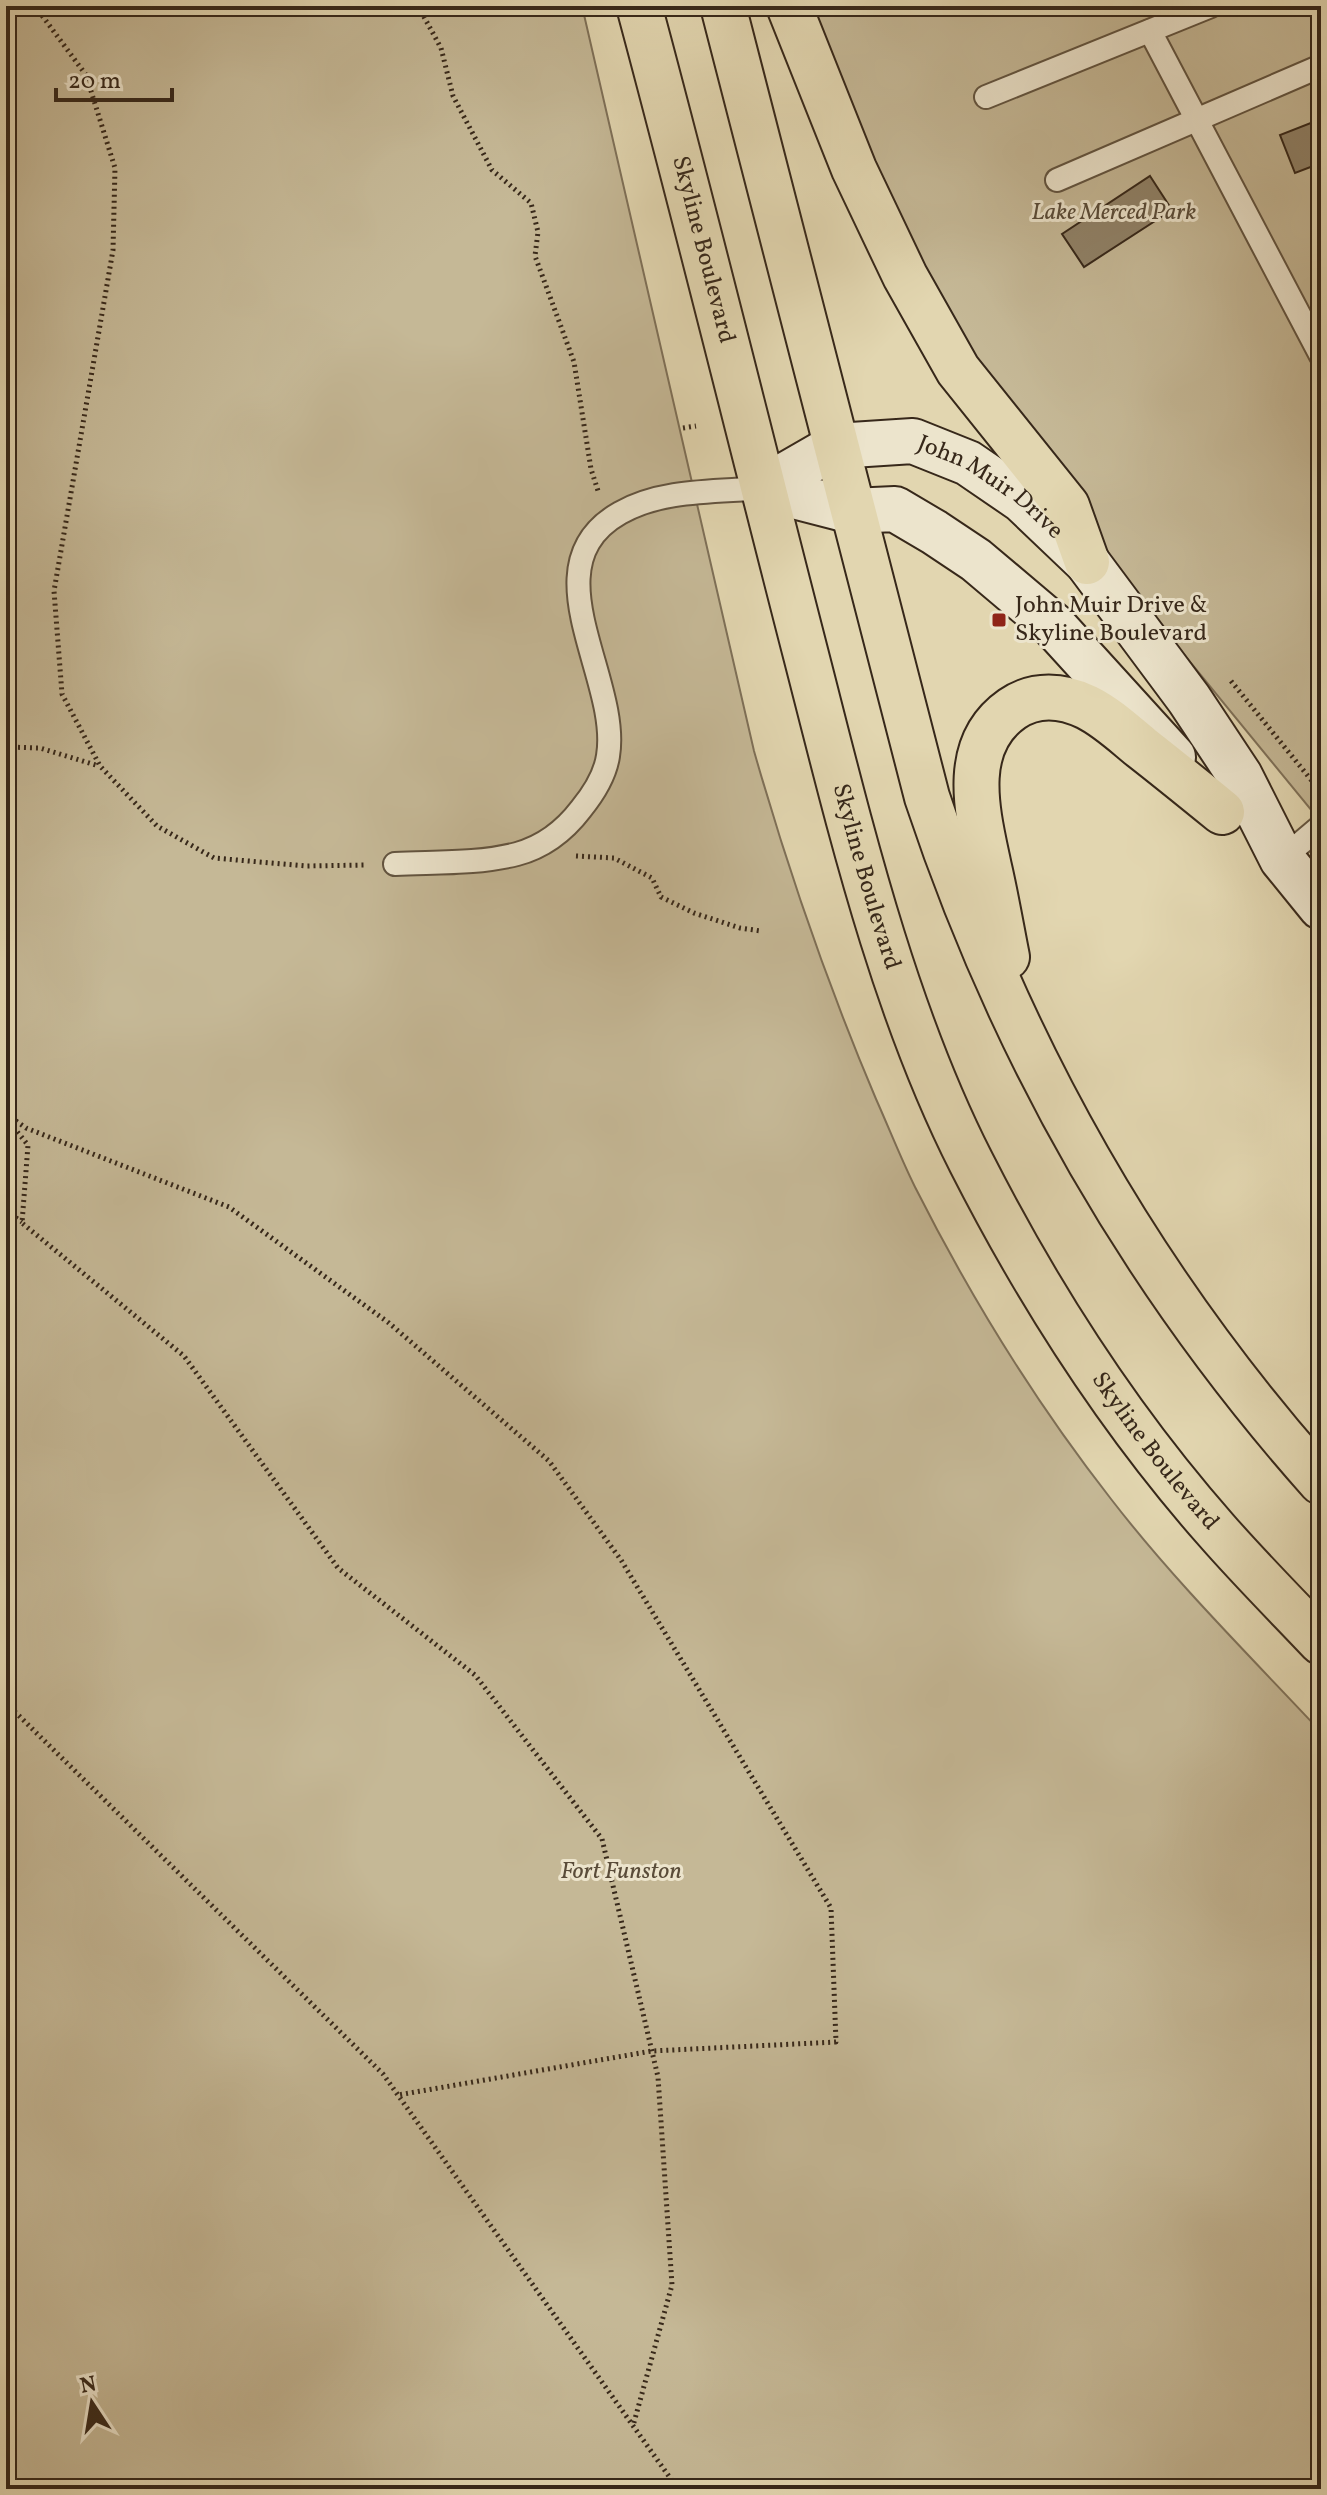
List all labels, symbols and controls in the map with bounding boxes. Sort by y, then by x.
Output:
scale bar [56,52,172,102]
text: 20 m [68,65,121,99]
street label: Skyline Boulevard [662,152,743,347]
park label: Lake Merced Park [1032,196,1196,230]
street label: John Muir Drive [912,427,1071,547]
place label: John Muir Drive & Skyline Boulevard [1015,589,1208,651]
marker: John Muir Drive & Skyline Boulevard [990,611,1008,629]
street label: Skyline Boulevard [823,780,909,974]
street label: Skyline Boulevard [1082,1366,1226,1538]
park label: Fort Funston [560,1855,682,1889]
north arrow [52,2363,132,2443]
text: N [77,2369,99,2403]

